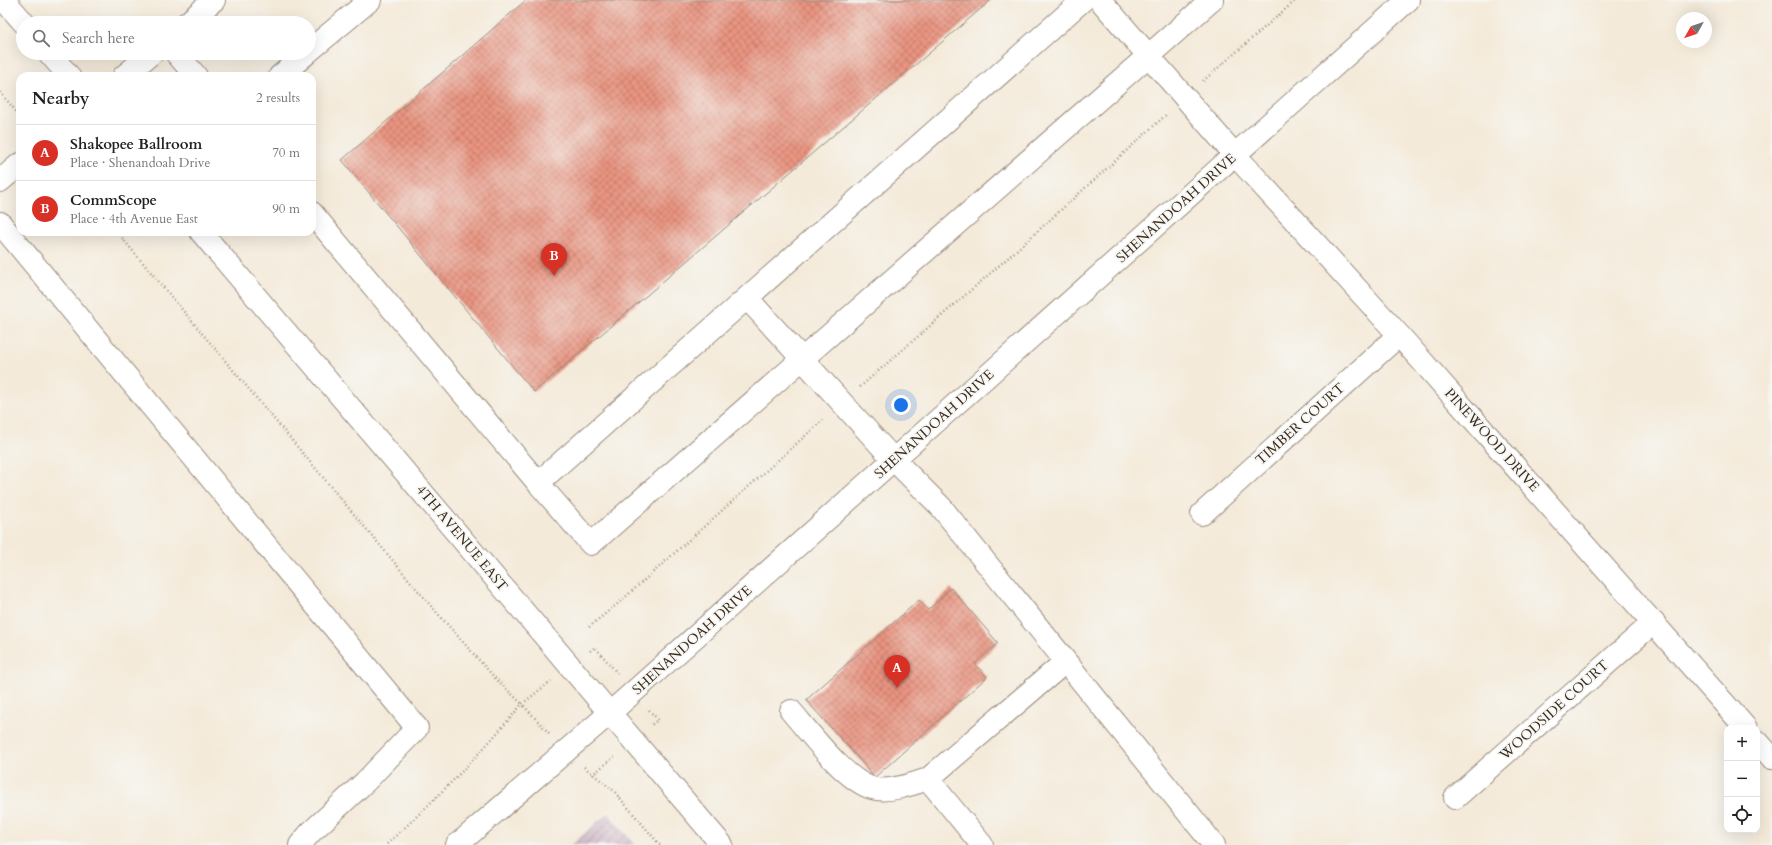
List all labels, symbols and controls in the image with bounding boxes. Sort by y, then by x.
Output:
north arrow [1676,12,1712,48]
search box [16,16,316,60]
icon: search [30,27,52,49]
text: Search here [62,28,135,48]
text: Nearby [32,87,89,110]
text: 2 results [256,89,300,107]
text: Shakopee Ballroom [70,134,202,154]
text: A [40,144,50,162]
text: 70 m [272,144,300,162]
street label: SHENANDOAH DRIVE [1112,149,1240,267]
text: Place · Shenandoah Drive [70,154,210,172]
text: CommScope [70,190,157,210]
text: B [40,200,50,218]
text: 90 m [272,200,300,218]
text: Place · 4th Avenue East [70,210,198,228]
pin: B [541,243,567,276]
street label: SHENANDOAH DRIVE [870,365,998,483]
street label: TIMBER COURT [1251,379,1349,469]
street label: PINEWOOD DRIVE [1440,384,1544,496]
your location [891,395,911,415]
street label: 4TH AVENUE EAST [412,481,512,595]
street label: SHENANDOAH DRIVE [628,581,756,699]
pin: A [884,655,910,688]
street label: WOODSIDE COURT [1495,656,1613,765]
map controls [1724,725,1760,833]
button: + [1724,725,1760,761]
button: − [1724,761,1760,797]
button: locate [1724,797,1760,833]

